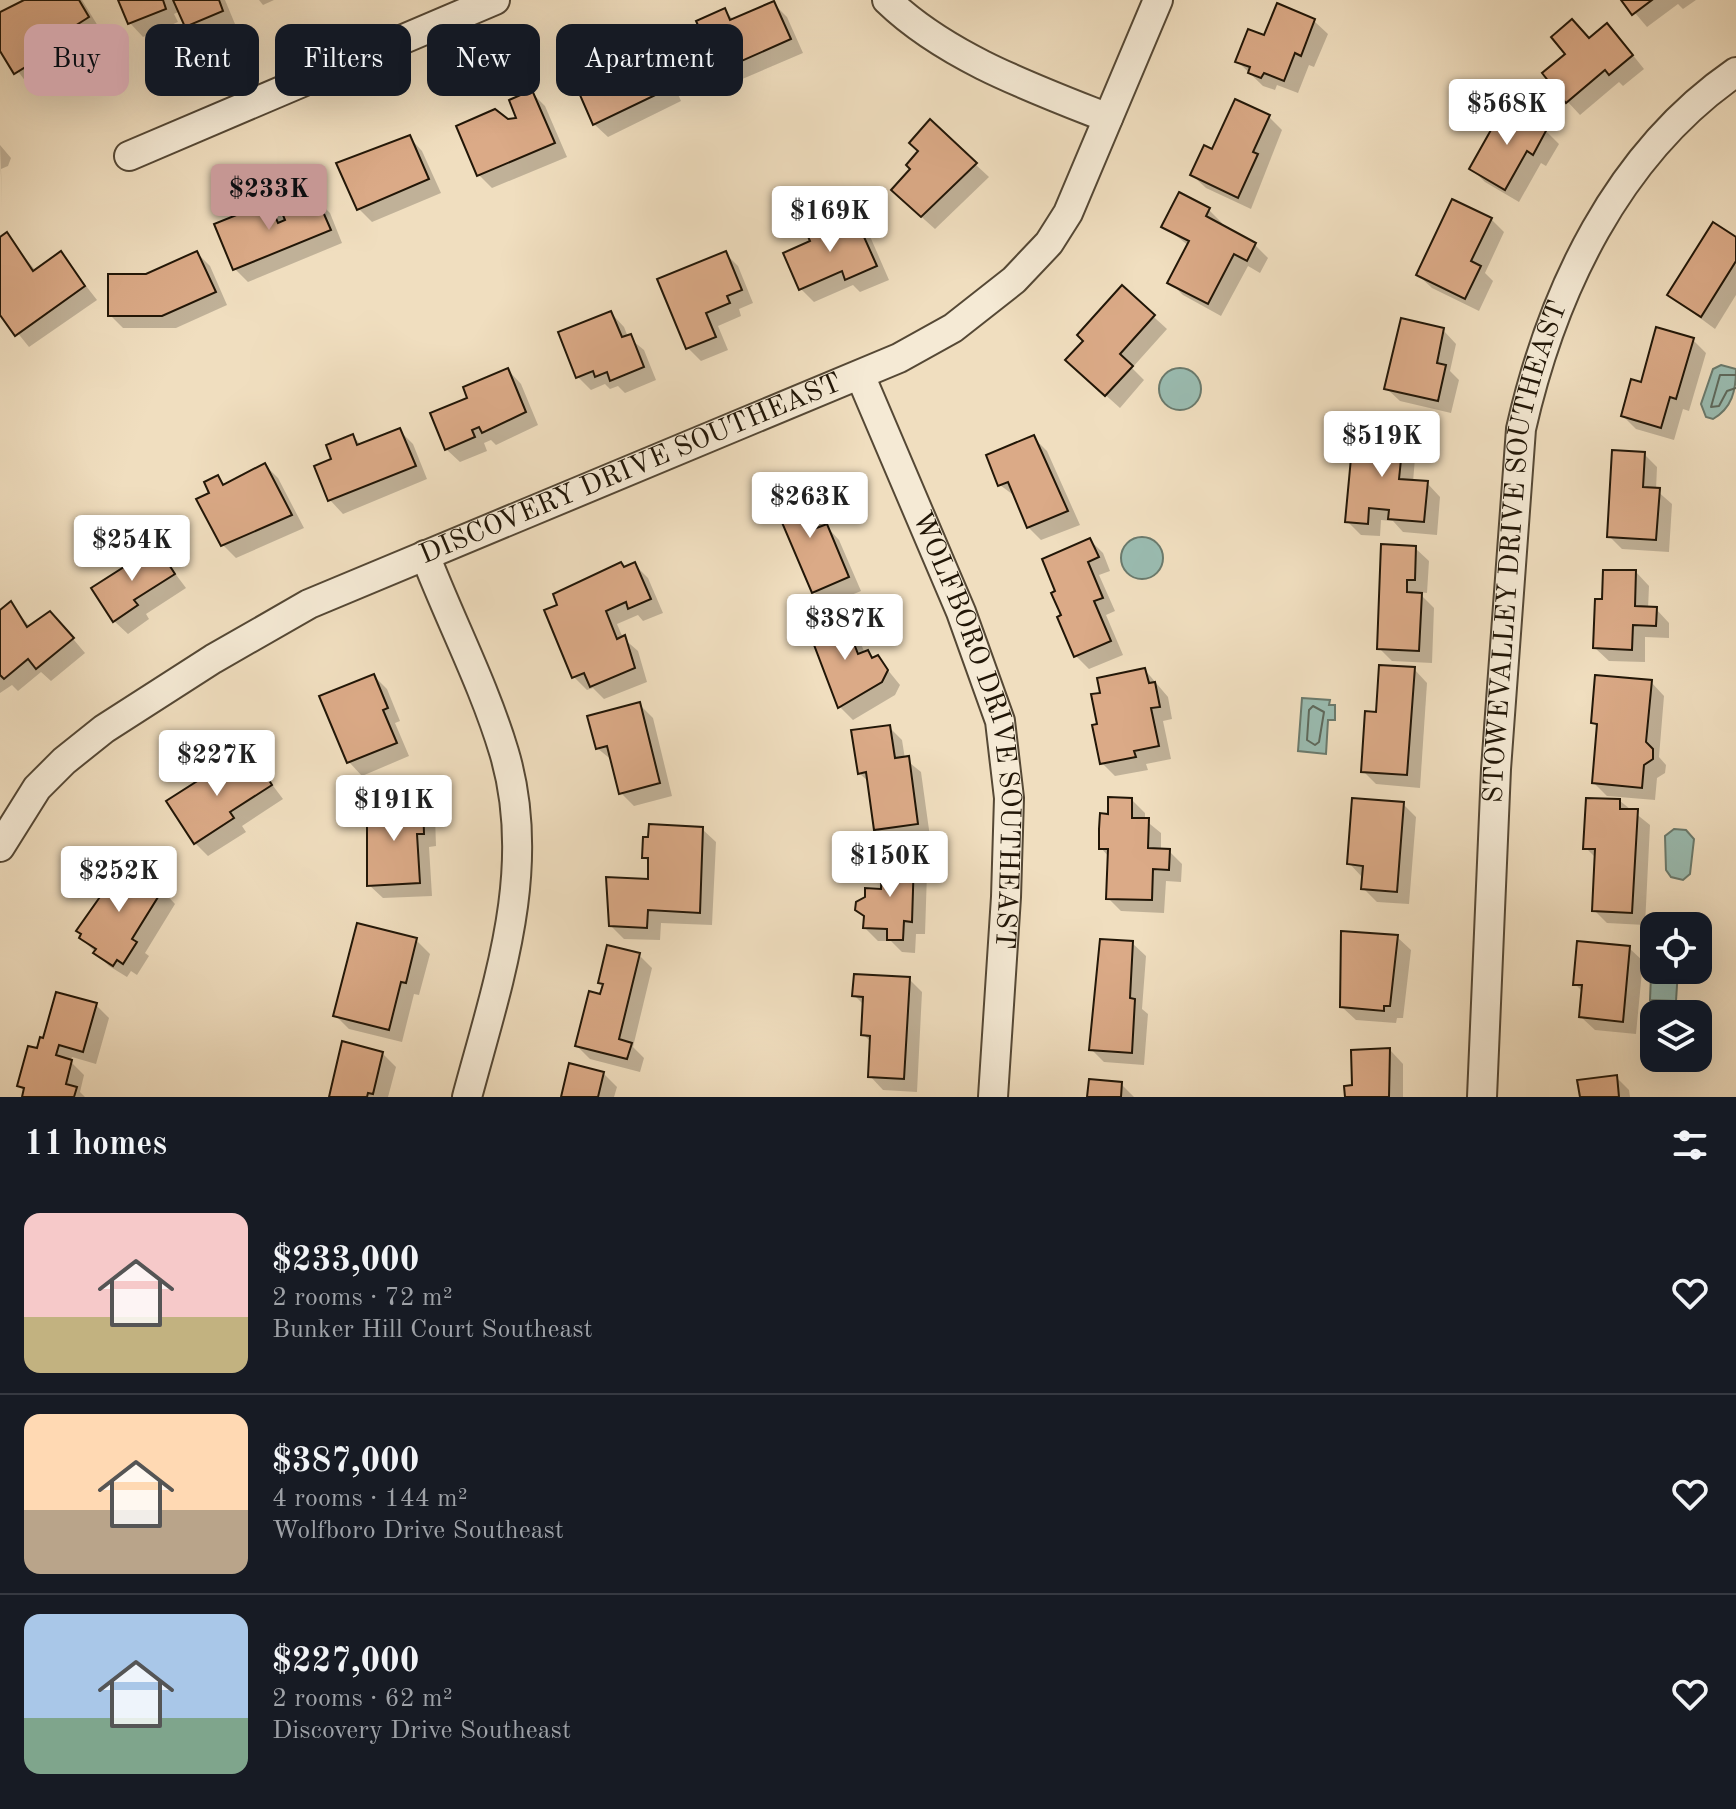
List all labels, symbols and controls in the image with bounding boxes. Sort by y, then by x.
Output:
chip: Buy [24,24,129,96]
chip: Rent [145,24,259,96]
chip: Filters [275,24,411,96]
chip: New [427,24,540,96]
chip: Apartment [556,24,743,96]
pin: $568K [1451,79,1563,147]
text: $568K [1467,92,1547,118]
pin: $233K [213,164,325,232]
text: $233K [229,177,309,203]
pin: $169K [774,186,886,254]
text: $169K [790,199,870,225]
street label: STOWEVALLEY DRIVE SOUTHEAST [1481,297,1573,804]
street label: DISCOVERY DRIVE SOUTHEAST [416,369,846,570]
pin: $519K [1326,411,1438,479]
text: $519K [1342,424,1422,450]
pin: $263K [754,472,866,540]
text: $263K [770,485,850,511]
street label: WOLFBORO DRIVE SOUTHEAST [906,508,1024,950]
pin: $254K [76,515,188,583]
text: $254K [92,528,172,554]
pin: $387K [789,594,901,662]
text: $387K [805,607,885,633]
pin: $227K [161,730,273,798]
text: $227K [177,743,257,769]
pin: $191K [338,775,450,843]
text: $191K [354,788,434,814]
pin: $150K [834,831,946,899]
text: $150K [850,844,930,870]
pin: $252K [63,846,175,914]
text: $252K [79,859,159,885]
map controls [1640,912,1712,1072]
button: locate [1640,912,1712,984]
button: layers [1640,1000,1712,1072]
icon: filters [1668,1123,1712,1167]
text: 11 homes [24,1128,167,1162]
text: $233,000 [272,1244,420,1278]
icon: home [88,1245,184,1341]
icon: heart [1668,1271,1712,1315]
text: 2 rooms · 72 m² [272,1285,453,1311]
text: Bunker Hill Court Southeast [272,1317,593,1343]
text: $387,000 [272,1445,420,1479]
icon: home [88,1446,184,1542]
icon: heart [1668,1472,1712,1516]
text: 4 rooms · 144 m² [272,1486,468,1512]
text: Wolfboro Drive Southeast [272,1518,564,1544]
text: $227,000 [272,1645,420,1679]
icon: home [88,1646,184,1742]
icon: heart [1668,1672,1712,1716]
text: 2 rooms · 62 m² [272,1686,453,1712]
text: Discovery Drive Southeast [272,1718,571,1744]

